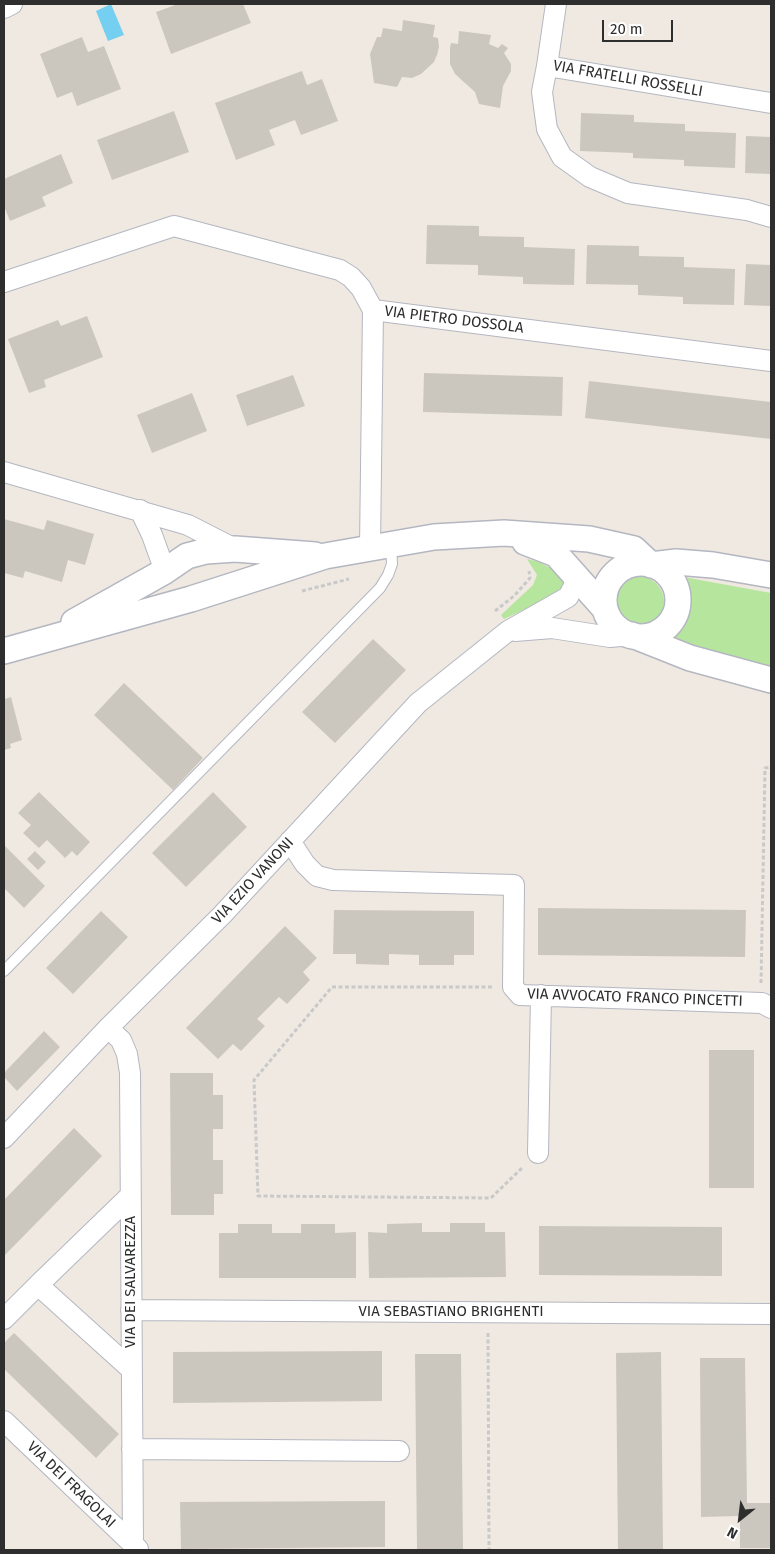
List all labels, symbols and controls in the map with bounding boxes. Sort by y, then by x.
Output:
scale bar [605,10,676,42]
text: 20 m [610,20,643,38]
street label: VIA FRATELLI ROSSELLI [552,57,704,101]
street label: VIA PIETRO DOSSOLA [383,303,525,337]
street label: VIA EZIO VANONI [208,834,298,928]
street label: VIA AVVOCATO FRANCO PINCETTI [527,985,743,1011]
street label: VIA DEI SALVAREZZA [122,1216,140,1348]
street label: VIA SEBASTIANO BRIGHENTI [358,1303,544,1321]
street label: VIA DEI FRAGOLAI [23,1438,119,1532]
north arrow [715,1494,765,1544]
text: N [724,1523,741,1542]

